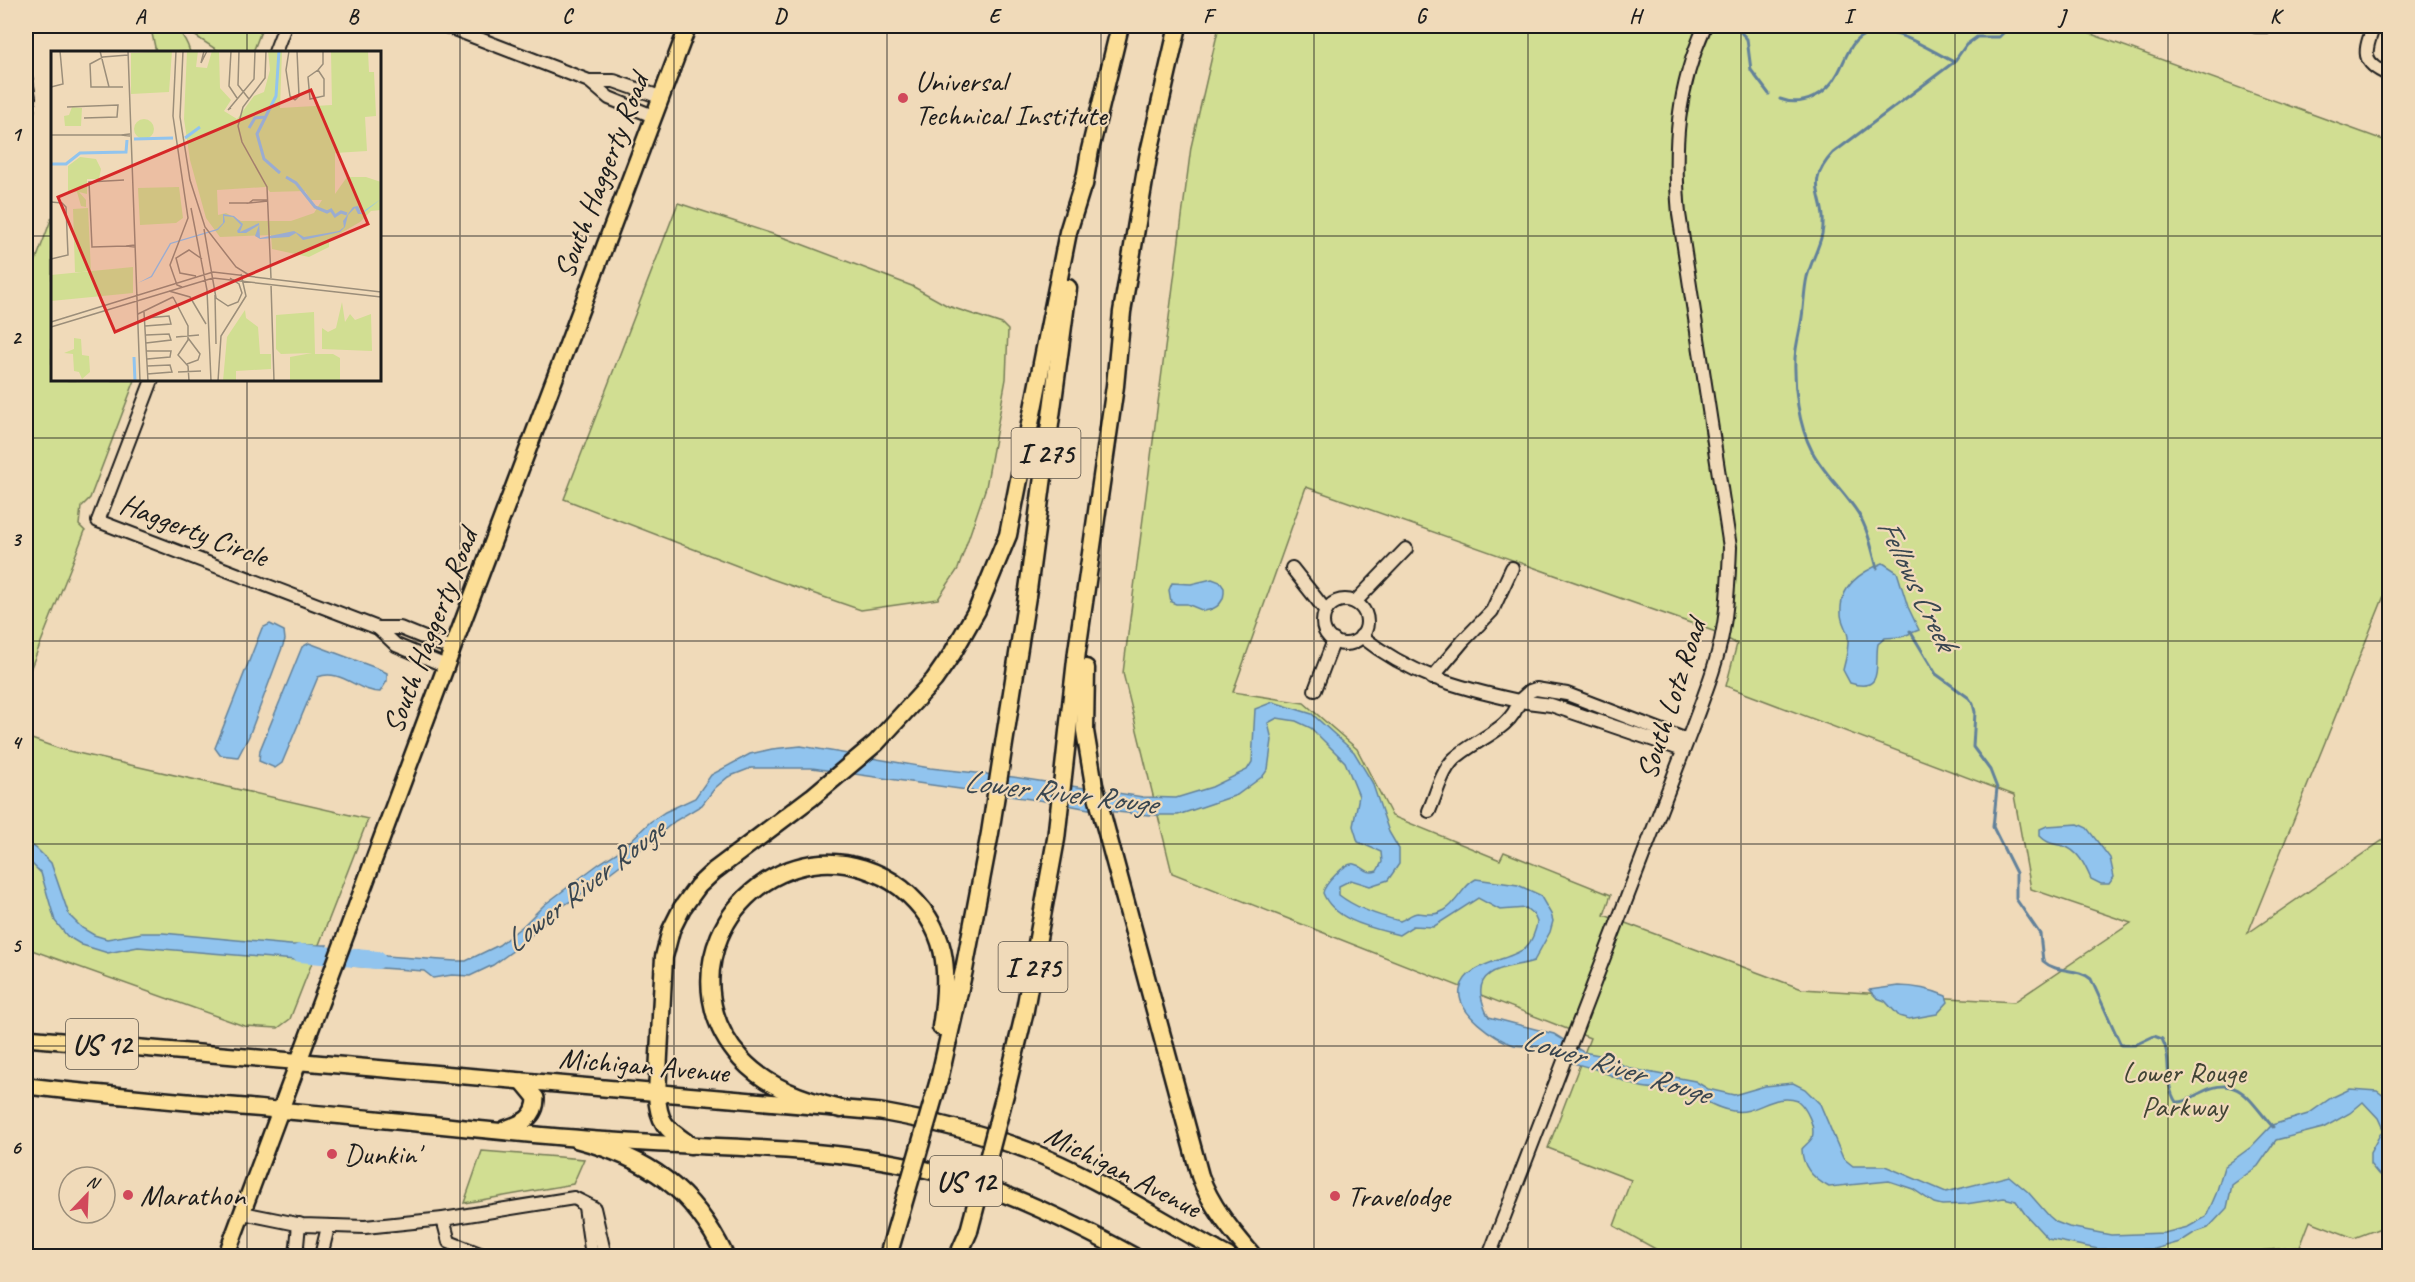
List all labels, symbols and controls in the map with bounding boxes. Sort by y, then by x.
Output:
text: A [135,4,147,29]
text: B [348,4,360,29]
text: C [562,4,574,29]
text: D [774,4,788,29]
text: E [989,4,1003,29]
text: F [1203,4,1217,29]
text: G [1416,4,1429,29]
text: H [1629,4,1644,29]
text: I [1844,4,1857,29]
text: J [2057,4,2069,29]
text: K [2270,4,2284,29]
inset map [51,51,381,381]
place label: Universal Technical Institute [915,62,1109,134]
street label: South Haggerty Road [545,65,659,284]
marker: Universal Technical Institute [896,91,910,105]
text: 1 [12,122,23,147]
text: 2 [12,325,23,350]
road number: I 275 [1012,428,1080,478]
street label: Haggerty Circle [115,484,275,576]
water label: Fellows Creek [1868,512,1969,662]
street label: South Haggerty Road [374,520,488,739]
text: 3 [12,527,23,552]
street label: South Lotz Road [1627,610,1716,784]
text: 4 [12,730,24,755]
water label: Lower River Rouge [961,760,1163,825]
water label: Lower River Rouge [495,807,676,962]
text: 5 [12,933,23,958]
road number: I 275 [998,942,1068,992]
water label: Lower River Rouge [1517,1018,1719,1115]
road number: US 12 [66,1019,138,1069]
street label: Michigan Avenue [558,1039,733,1092]
park label: Lower Rouge Parkway [2122,1053,2248,1125]
street label: Michigan Avenue [1039,1115,1209,1228]
text: 6 [11,1135,22,1160]
place label: Dunkin' [344,1135,425,1173]
marker: Dunkin' [325,1147,339,1161]
road number: US 12 [930,1156,1002,1206]
north arrow [57,1165,117,1225]
text: N [84,1171,104,1194]
place label: Marathon [140,1176,247,1214]
place label: Travelodge [1347,1177,1452,1215]
marker: Marathon [121,1188,135,1202]
marker: Travelodge [1328,1189,1342,1203]

